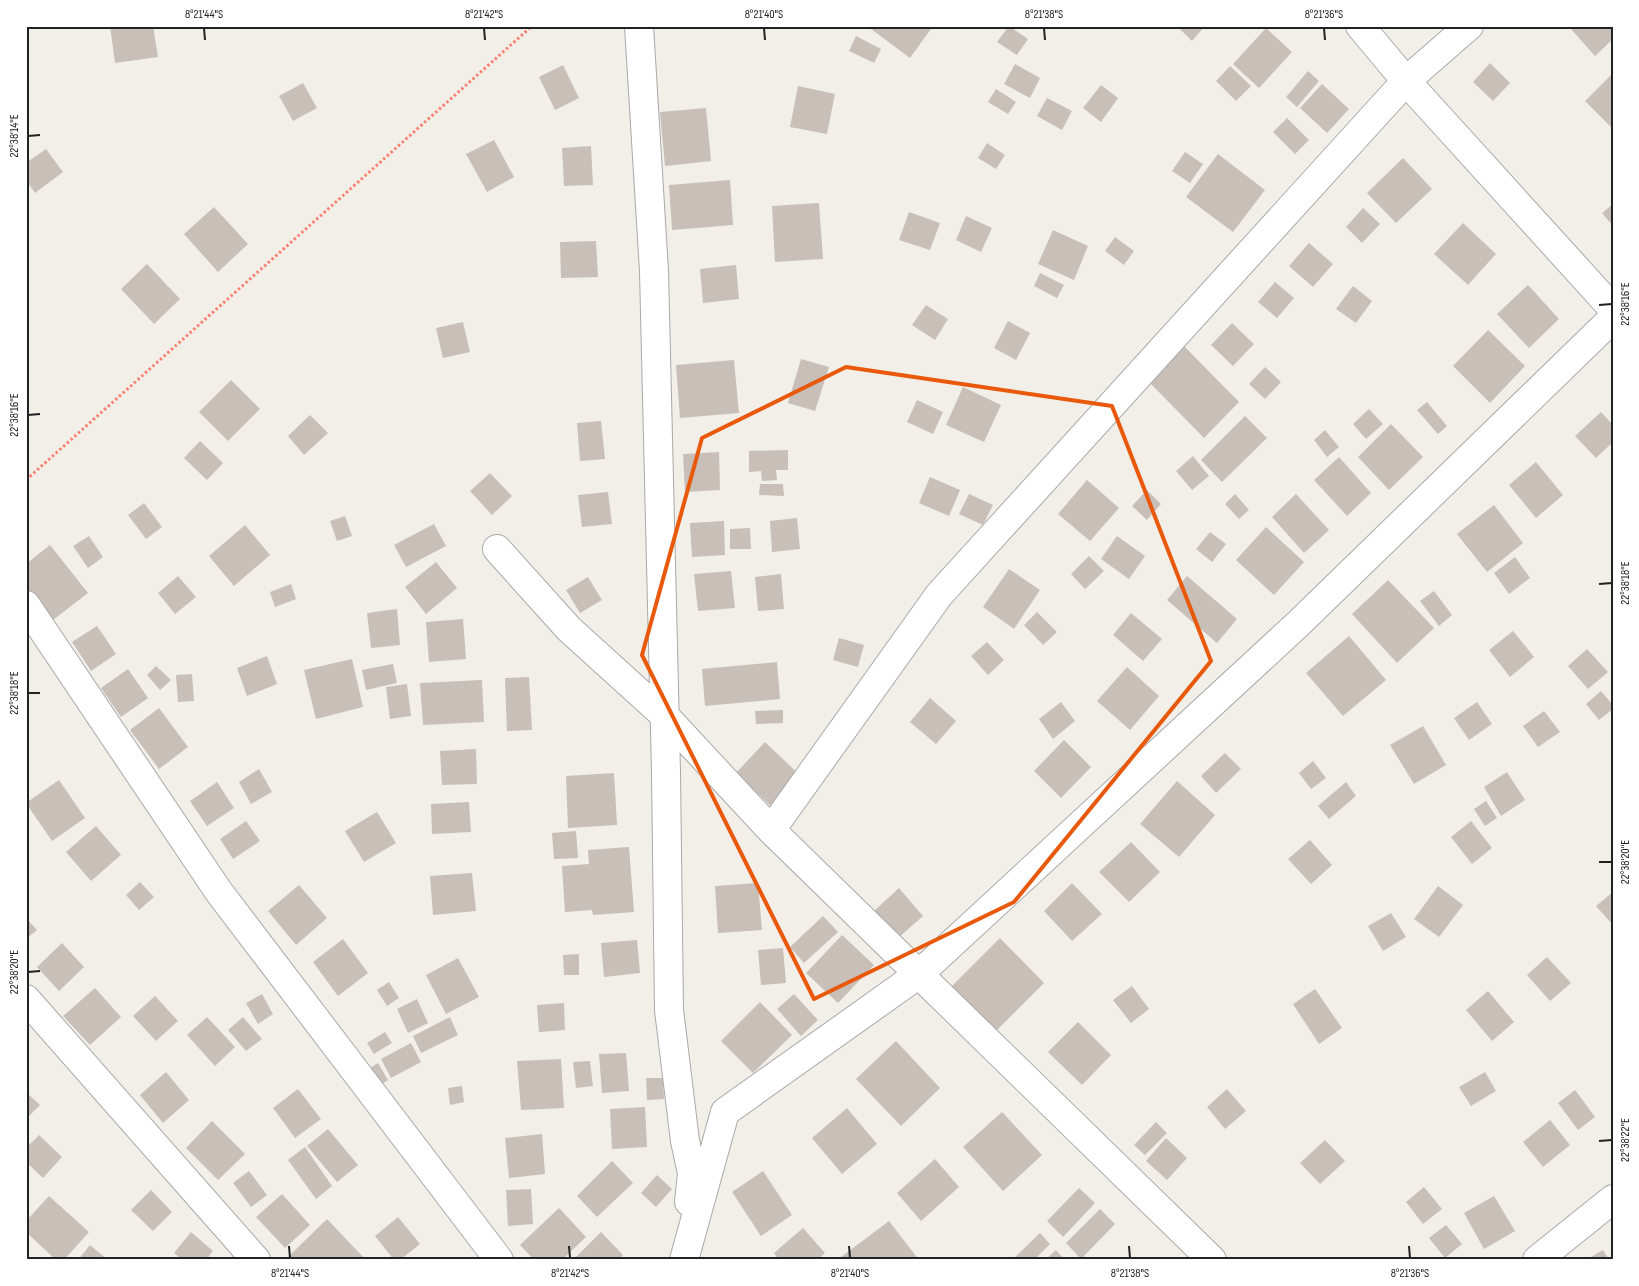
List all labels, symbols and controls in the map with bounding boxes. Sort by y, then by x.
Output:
text: 8°21'44"S [185,7,223,22]
text: 8°21'42"S [465,7,503,22]
text: 8°21'40"S [745,7,783,22]
text: 8°21'38"S [1025,7,1063,22]
text: 8°21'36"S [1305,7,1343,22]
text: 22°38'14"E [7,114,22,158]
text: 22°38'16"E [1618,282,1633,326]
text: 22°38'16"E [7,393,22,437]
text: 22°38'18"E [1618,561,1633,605]
text: 22°38'18"E [7,671,22,715]
text: 22°38'20"E [1618,840,1633,884]
text: 22°38'20"E [7,950,22,994]
text: 22°38'22"E [1618,1118,1633,1162]
text: 8°21'44"S [271,1266,309,1281]
text: 8°21'42"S [551,1266,589,1281]
text: 8°21'40"S [831,1266,869,1281]
text: 8°21'38"S [1111,1266,1149,1281]
text: 8°21'36"S [1391,1266,1429,1281]

